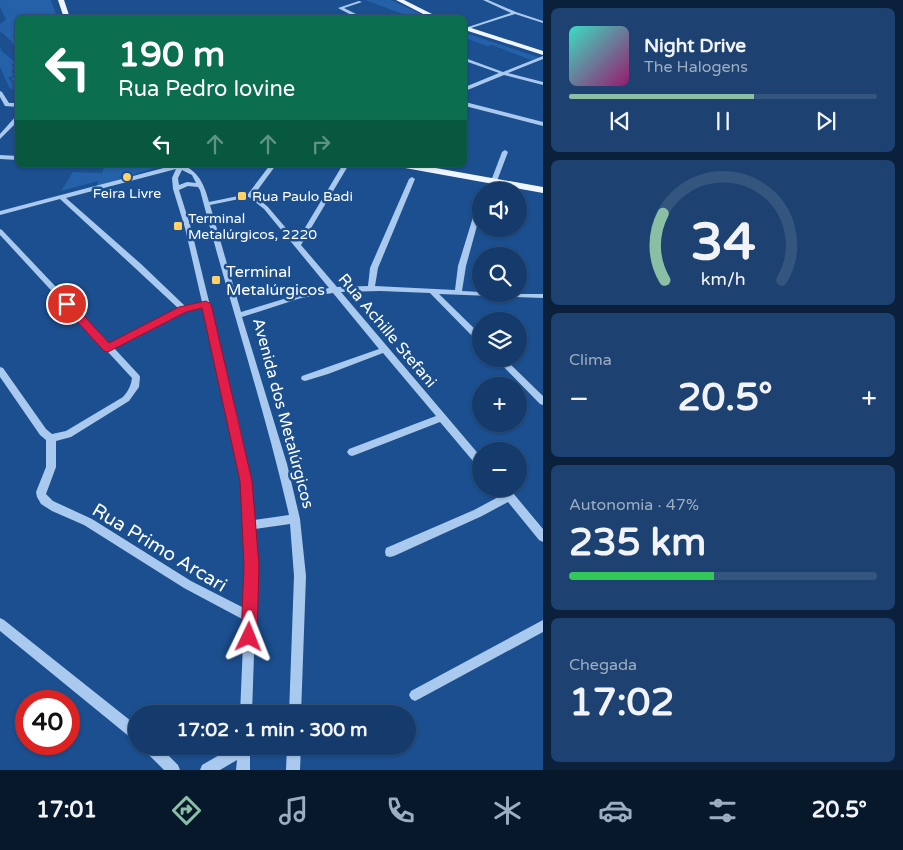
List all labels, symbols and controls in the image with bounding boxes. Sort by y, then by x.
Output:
text: 190 m [118,34,225,76]
icon: left [35,35,100,100]
text: Night Drive [644,35,746,57]
text: The Halogens [644,57,748,77]
text: Rua Pedro Iovine [118,76,295,102]
icon: previous [606,107,634,135]
icon: pause [709,107,737,135]
icon: next [812,107,840,135]
icon: left [148,130,176,158]
icon: ahead [201,130,229,158]
icon: ahead [254,130,282,158]
icon: right [307,130,335,158]
marker: Feira Livre [121,171,133,183]
map controls [472,182,527,497]
button: sound [472,182,527,237]
place label: Feira Livre [93,185,161,202]
place label: Rua Paulo Badi [252,188,353,205]
marker: Rua Paulo Badi [236,190,248,202]
place label: Terminal Metalúrgicos, 2220 [188,210,317,243]
text: 34 [690,211,756,274]
marker: Terminal Metalúrgicos, 2220 [172,220,184,232]
button: search [472,247,527,302]
place label: Terminal Metalúrgicos [226,262,325,300]
text: km/h [701,269,745,290]
street label: Rua Achille Stefani [334,270,441,392]
marker: Terminal Metalúrgicos [210,274,222,286]
pin [46,283,88,325]
icon: arrive [53,290,81,318]
button: layers [472,312,527,367]
street label: Avenida dos Metalúrgicos [248,316,318,511]
text: Clima [569,350,612,370]
text: 20.5° [678,375,773,421]
button: + [472,377,527,432]
text: − [569,382,589,416]
text: + [861,382,877,416]
button: − [472,442,527,497]
text: Autonomia · 47% [569,495,699,515]
street label: Rua Primo Arcari [88,499,231,597]
text: 235 km [569,520,706,566]
position arrow [222,610,274,662]
text: Chegada [569,655,637,675]
text: 17:02 [569,680,674,726]
speed limit sign: 40 [15,690,80,755]
text: 17:02 · 1 min · 300 m [176,719,368,741]
icon: directions [169,793,204,828]
icon: music [276,793,311,828]
icon: phone [383,793,418,828]
icon: climate [490,793,525,828]
icon: car [598,793,633,828]
icon: filters [705,793,740,828]
text: 17:01 [36,797,97,823]
text: 20.5° [812,797,867,823]

